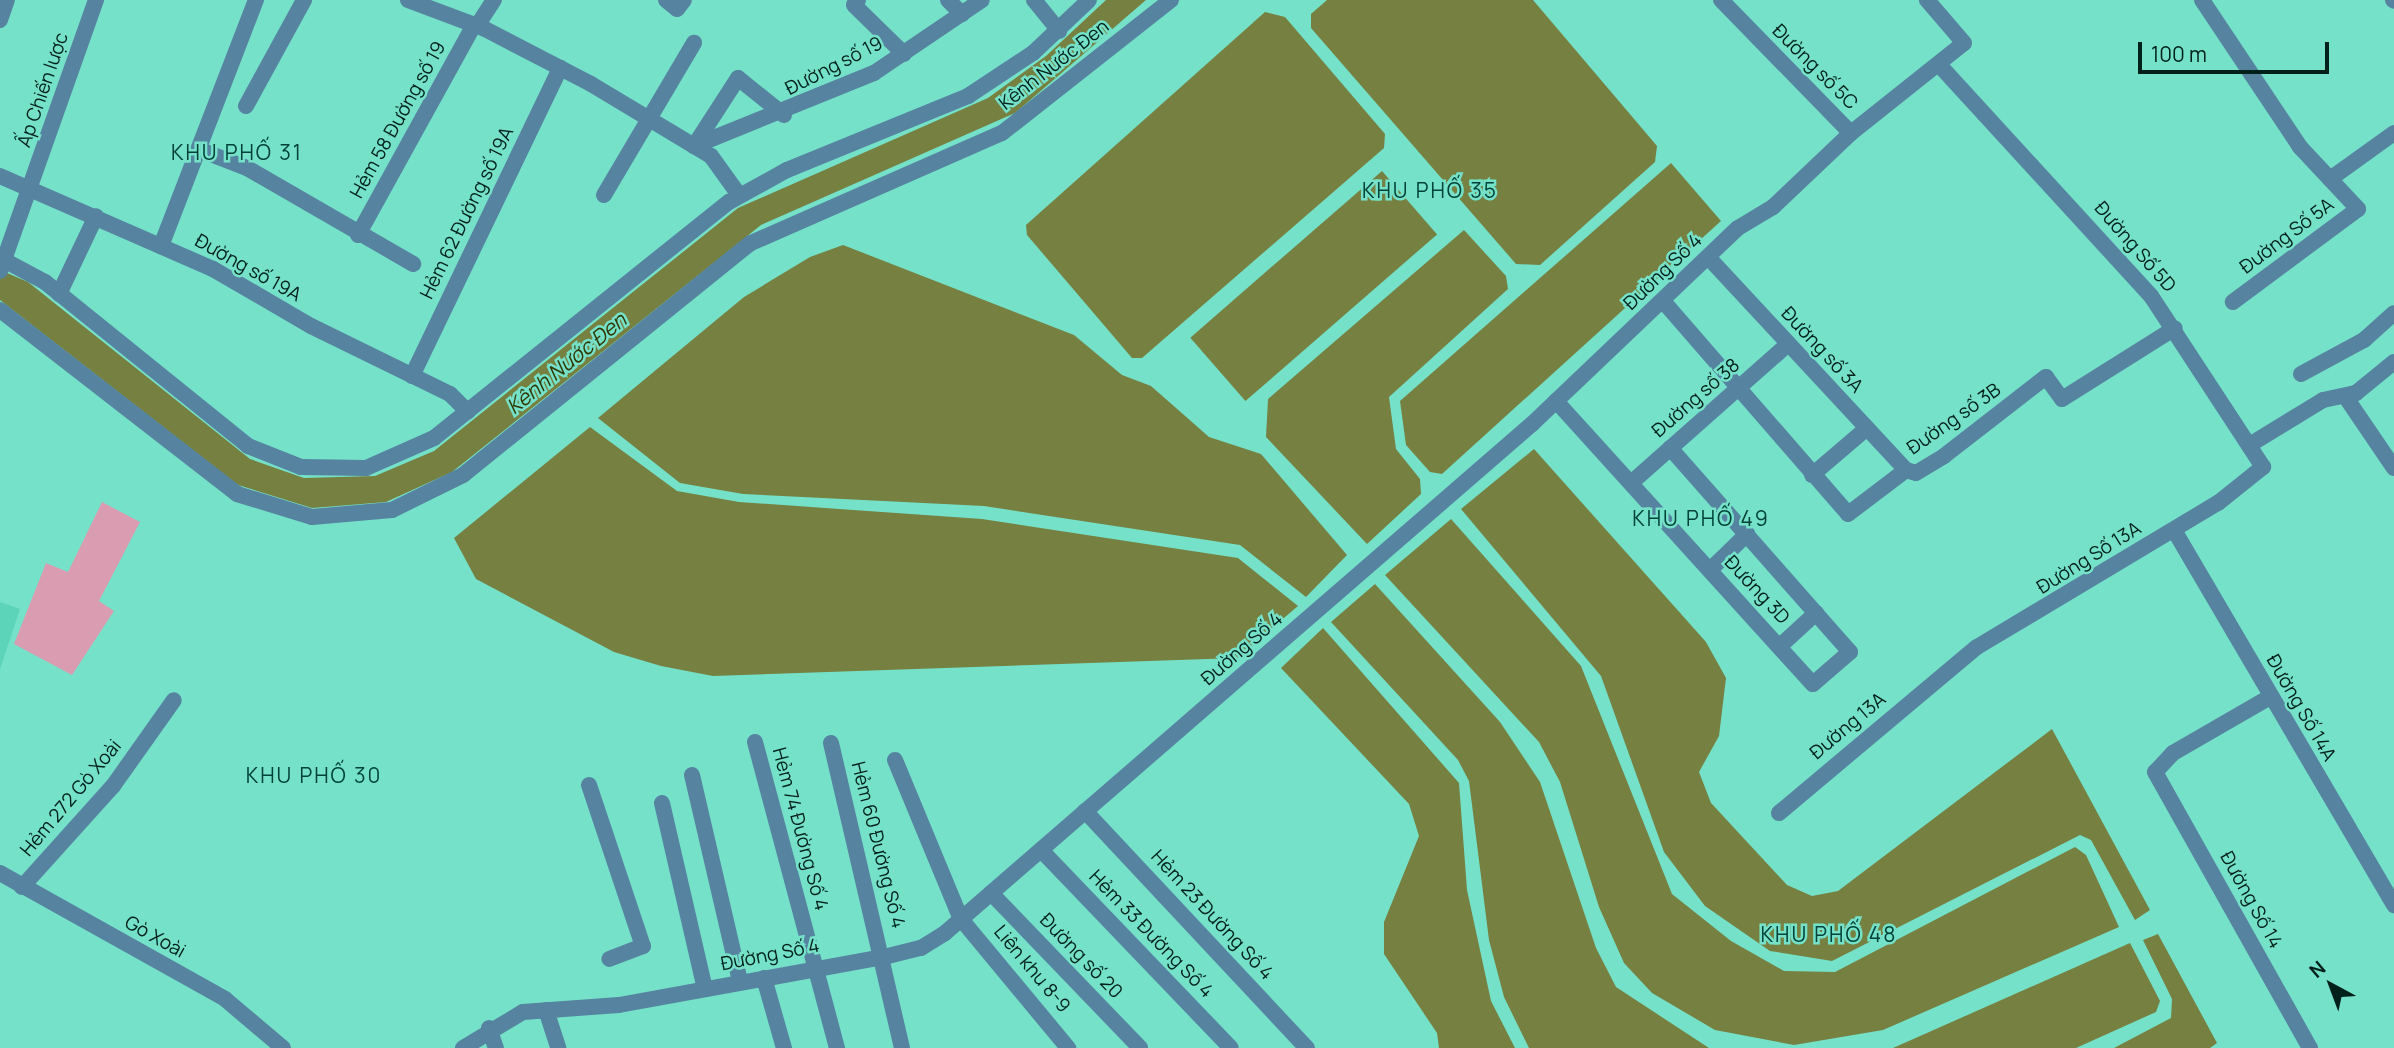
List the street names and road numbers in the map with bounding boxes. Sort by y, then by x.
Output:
street label: Kênh Nước Đen [995,15,1113,115]
street label: Đường số 5C [1768,20,1862,114]
street label: Ấp Chiến lược [13,30,73,150]
street label: Đường số 19 [782,32,886,100]
street label: Hẻm 58 Đường số 19 [345,38,451,202]
street label: Hẻm 62 Đường số 19A [415,123,519,303]
street label: Đường Số 5A [2236,193,2338,279]
street label: Đường Số 5D [2090,197,2180,297]
street label: Đường số 19A [191,229,305,307]
street label: Đường Số 4 [1619,229,1707,315]
street label: Đường số 3A [1776,302,1868,398]
street label: Đường số 38 [1648,354,1744,442]
street label: Đường số 3B [1903,378,2005,460]
street label: Đường Số 13A [2033,517,2145,599]
street label: Đường 3D [1720,551,1794,629]
street label: Đường Số 4 [1197,608,1287,690]
street label: Đường Số 14A [2261,651,2341,765]
street label: Đường 13A [1806,688,1890,764]
street label: Hẻm 272 Gò Xoài [16,735,126,861]
street label: Hẻm 74 Đường Số 4 [767,745,833,913]
street label: Hẻm 60 Đường Số 4 [846,759,910,931]
street label: Hẻm 23 Đường Số 4 [1146,845,1278,985]
street label: Đường Số 14 [2215,848,2287,952]
street label: Hẻm 33 Đường Số 4 [1084,865,1218,1003]
street label: Đường số 20 [1035,909,1127,1003]
street label: Gò Xoài [121,911,189,963]
street label: Liên khu 8-9 [989,921,1075,1017]
street label: Đường Số 4 [719,934,821,976]

